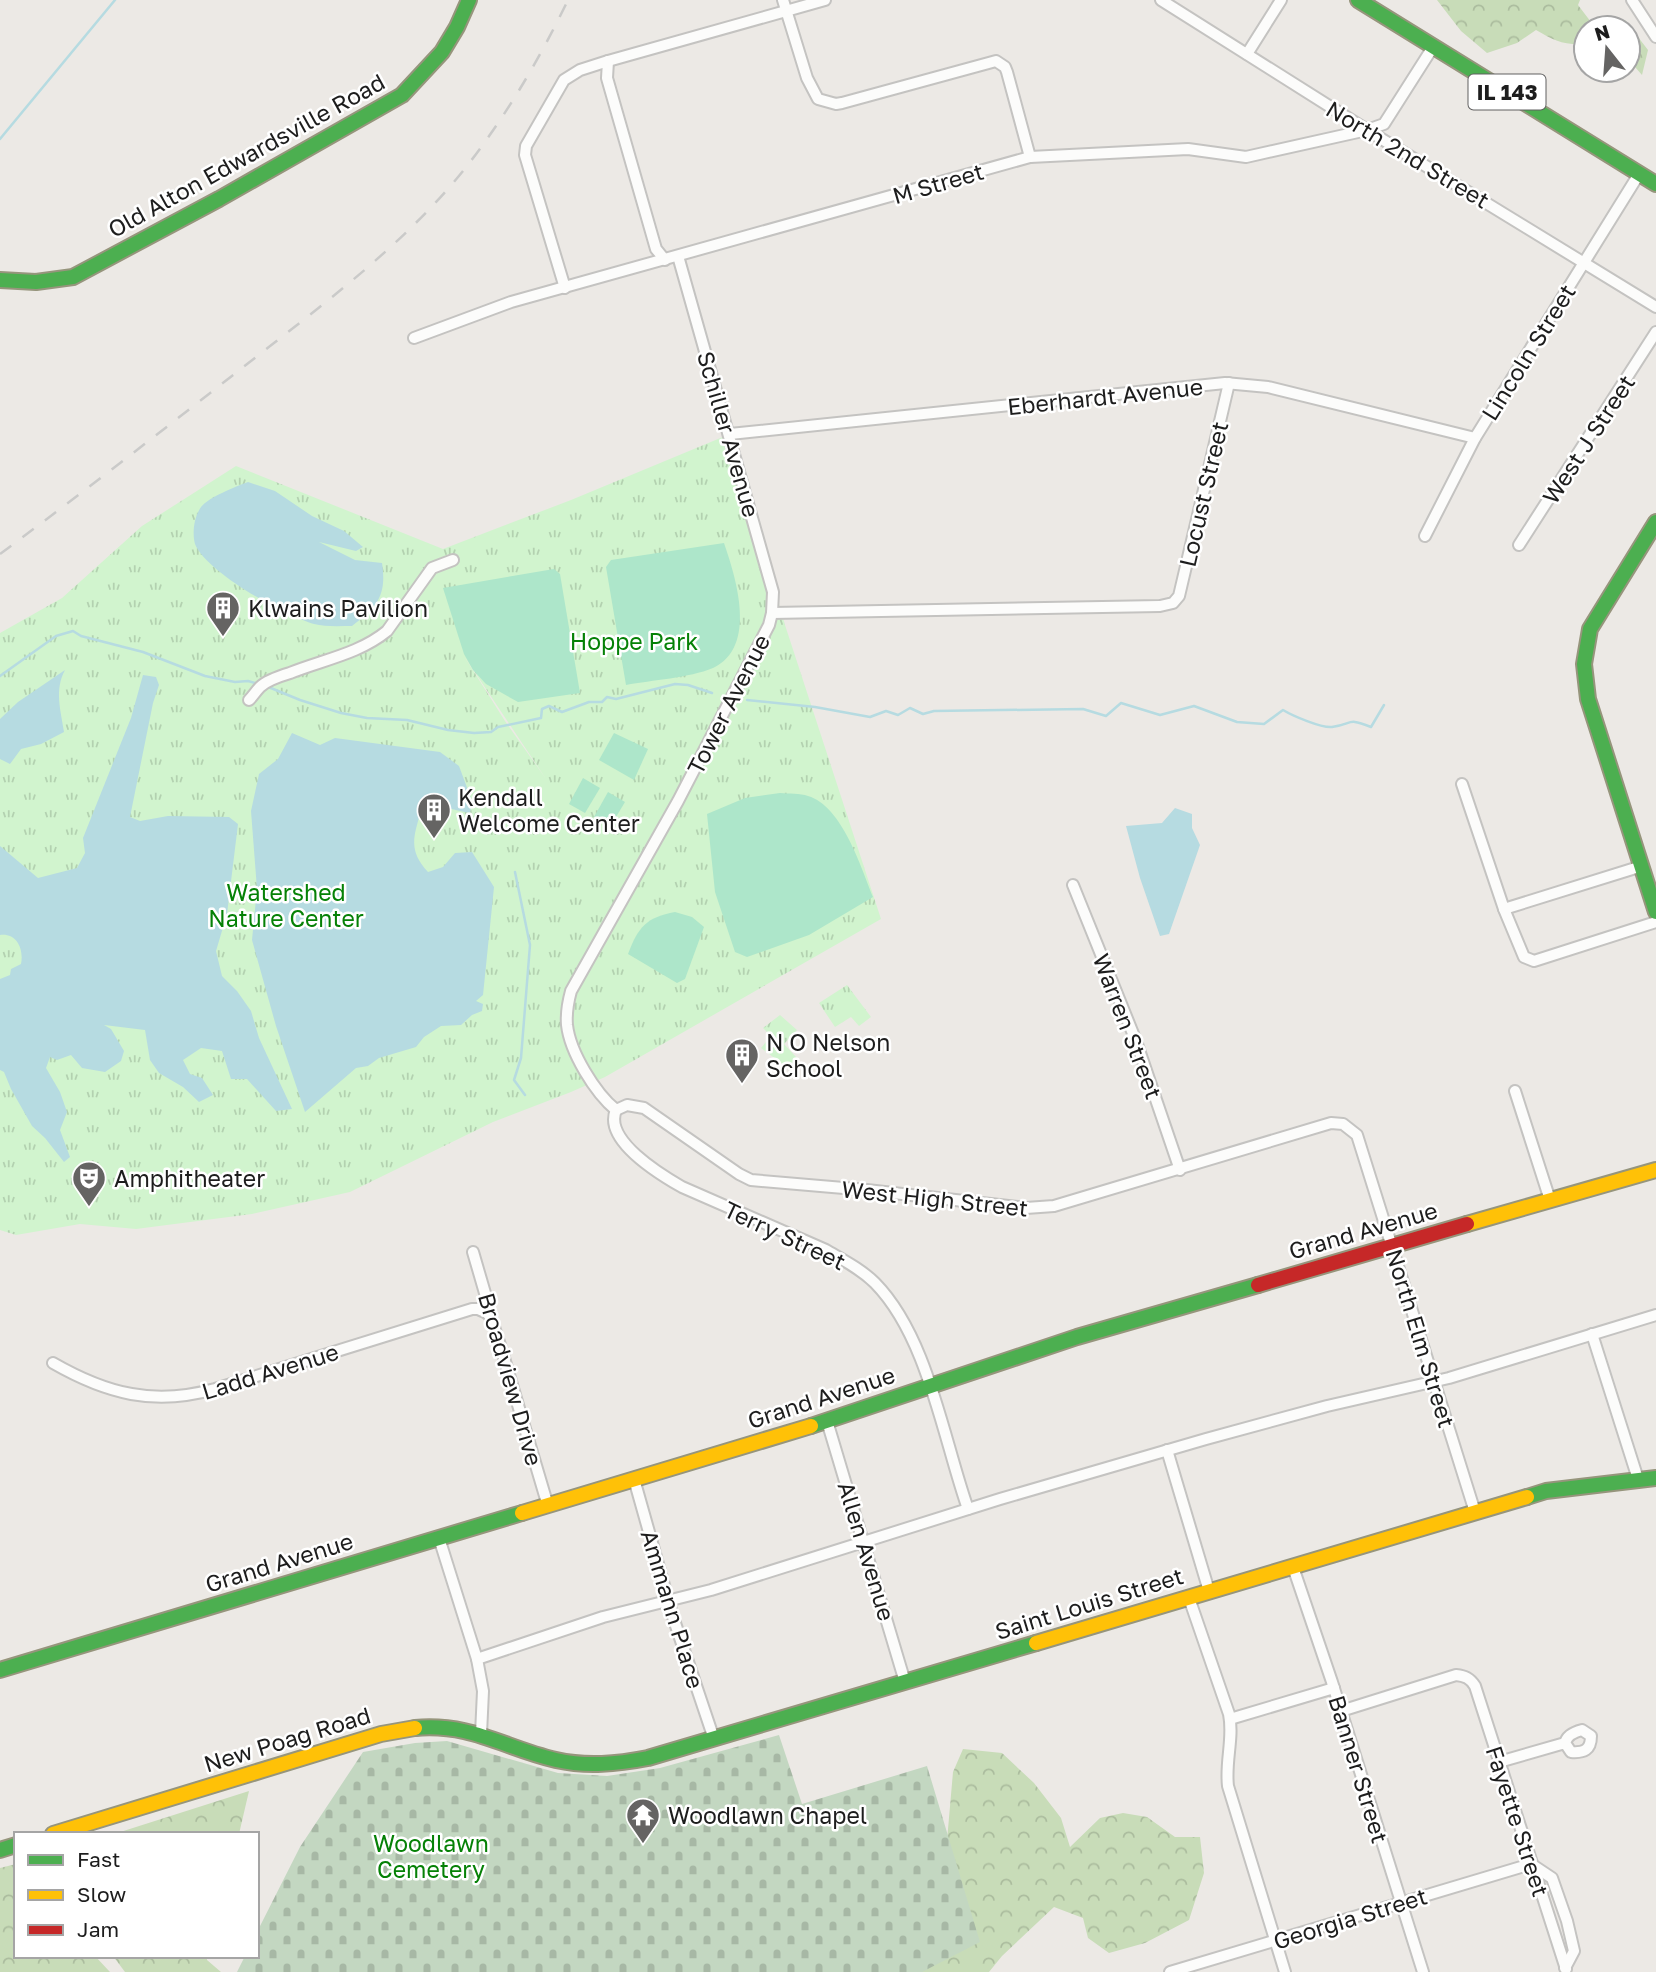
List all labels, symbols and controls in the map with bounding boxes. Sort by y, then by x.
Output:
north arrow [1572,14,1642,84]
text: N [1592,19,1612,45]
street label: Old Alton Edwardsville Road [103,67,389,243]
road number: IL 143 [1468,74,1546,110]
street label: North 2nd Street [1321,94,1495,214]
street label: M Street [889,157,987,209]
street label: Lincoln Street [1475,279,1581,425]
street label: Schiller Avenue [692,348,766,520]
street label: West J Street [1536,369,1640,509]
street label: Eberhardt Avenue [1006,372,1204,420]
street label: Locust Street [1173,419,1233,569]
building icon: Klwains Pavilion [204,589,242,638]
place label: Klwains Pavilion [248,594,428,622]
park label: Hoppe Park [570,627,698,655]
street label: Tower Avenue [681,629,775,779]
place label: Kendall Welcome Center [458,783,640,837]
building icon: Kendall Welcome Center [415,791,453,840]
park label: Watershed Nature Center [208,878,364,932]
street label: Warren Street [1087,949,1169,1103]
place label: N O Nelson School [766,1028,890,1082]
building icon: N O Nelson School [723,1036,761,1085]
theatre icon: Amphitheater [70,1159,108,1208]
place label: Amphitheater [114,1164,265,1192]
street label: West High Street [840,1174,1030,1222]
street label: Terry Street [720,1195,850,1275]
street label: Grand Avenue [1286,1195,1440,1265]
street label: North Elm Street [1381,1245,1461,1431]
street label: Broadview Drive [473,1289,549,1469]
street label: Ladd Avenue [198,1337,342,1405]
street label: Grand Avenue [744,1360,898,1434]
street label: Allen Avenue [833,1478,901,1624]
street label: Grand Avenue [202,1526,356,1598]
street label: Ammann Place [636,1526,710,1692]
street label: Saint Louis Street [991,1561,1187,1645]
street label: Banner Street [1323,1692,1395,1846]
street label: New Poag Road [200,1700,374,1778]
street label: Fayette Street [1480,1742,1556,1900]
temple icon: Woodlawn Chapel [624,1796,662,1845]
place label: Woodlawn Chapel [668,1801,867,1829]
park label: Woodlawn Cemetery [373,1829,489,1883]
legend [14,1832,259,1958]
text: Fast [77,1846,120,1872]
text: Slow [77,1881,126,1907]
street label: Georgia Street [1270,1881,1430,1955]
text: Jam [77,1916,119,1942]

